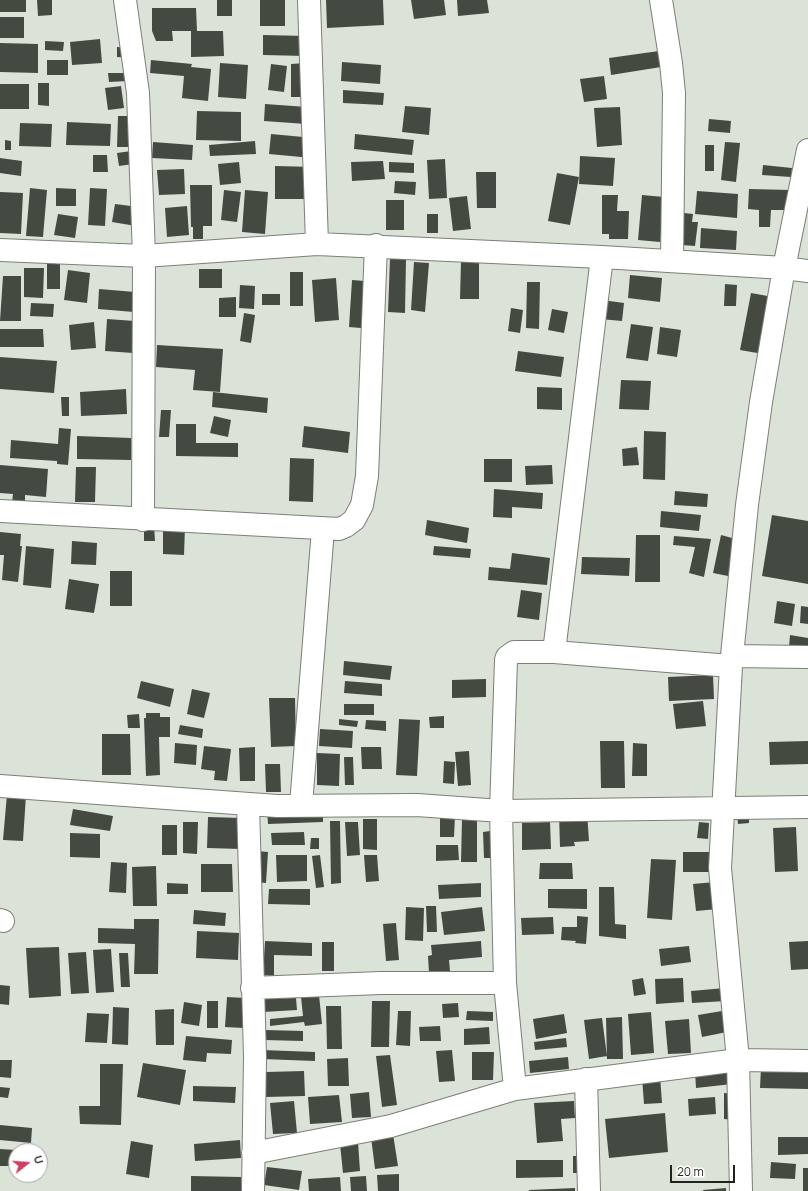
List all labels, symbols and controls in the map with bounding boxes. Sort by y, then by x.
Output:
north arrow [8,1143,48,1183]
text: U [31,1154,47,1166]
scale bar [672,1157,737,1183]
text: 20 m [677,1163,704,1180]

